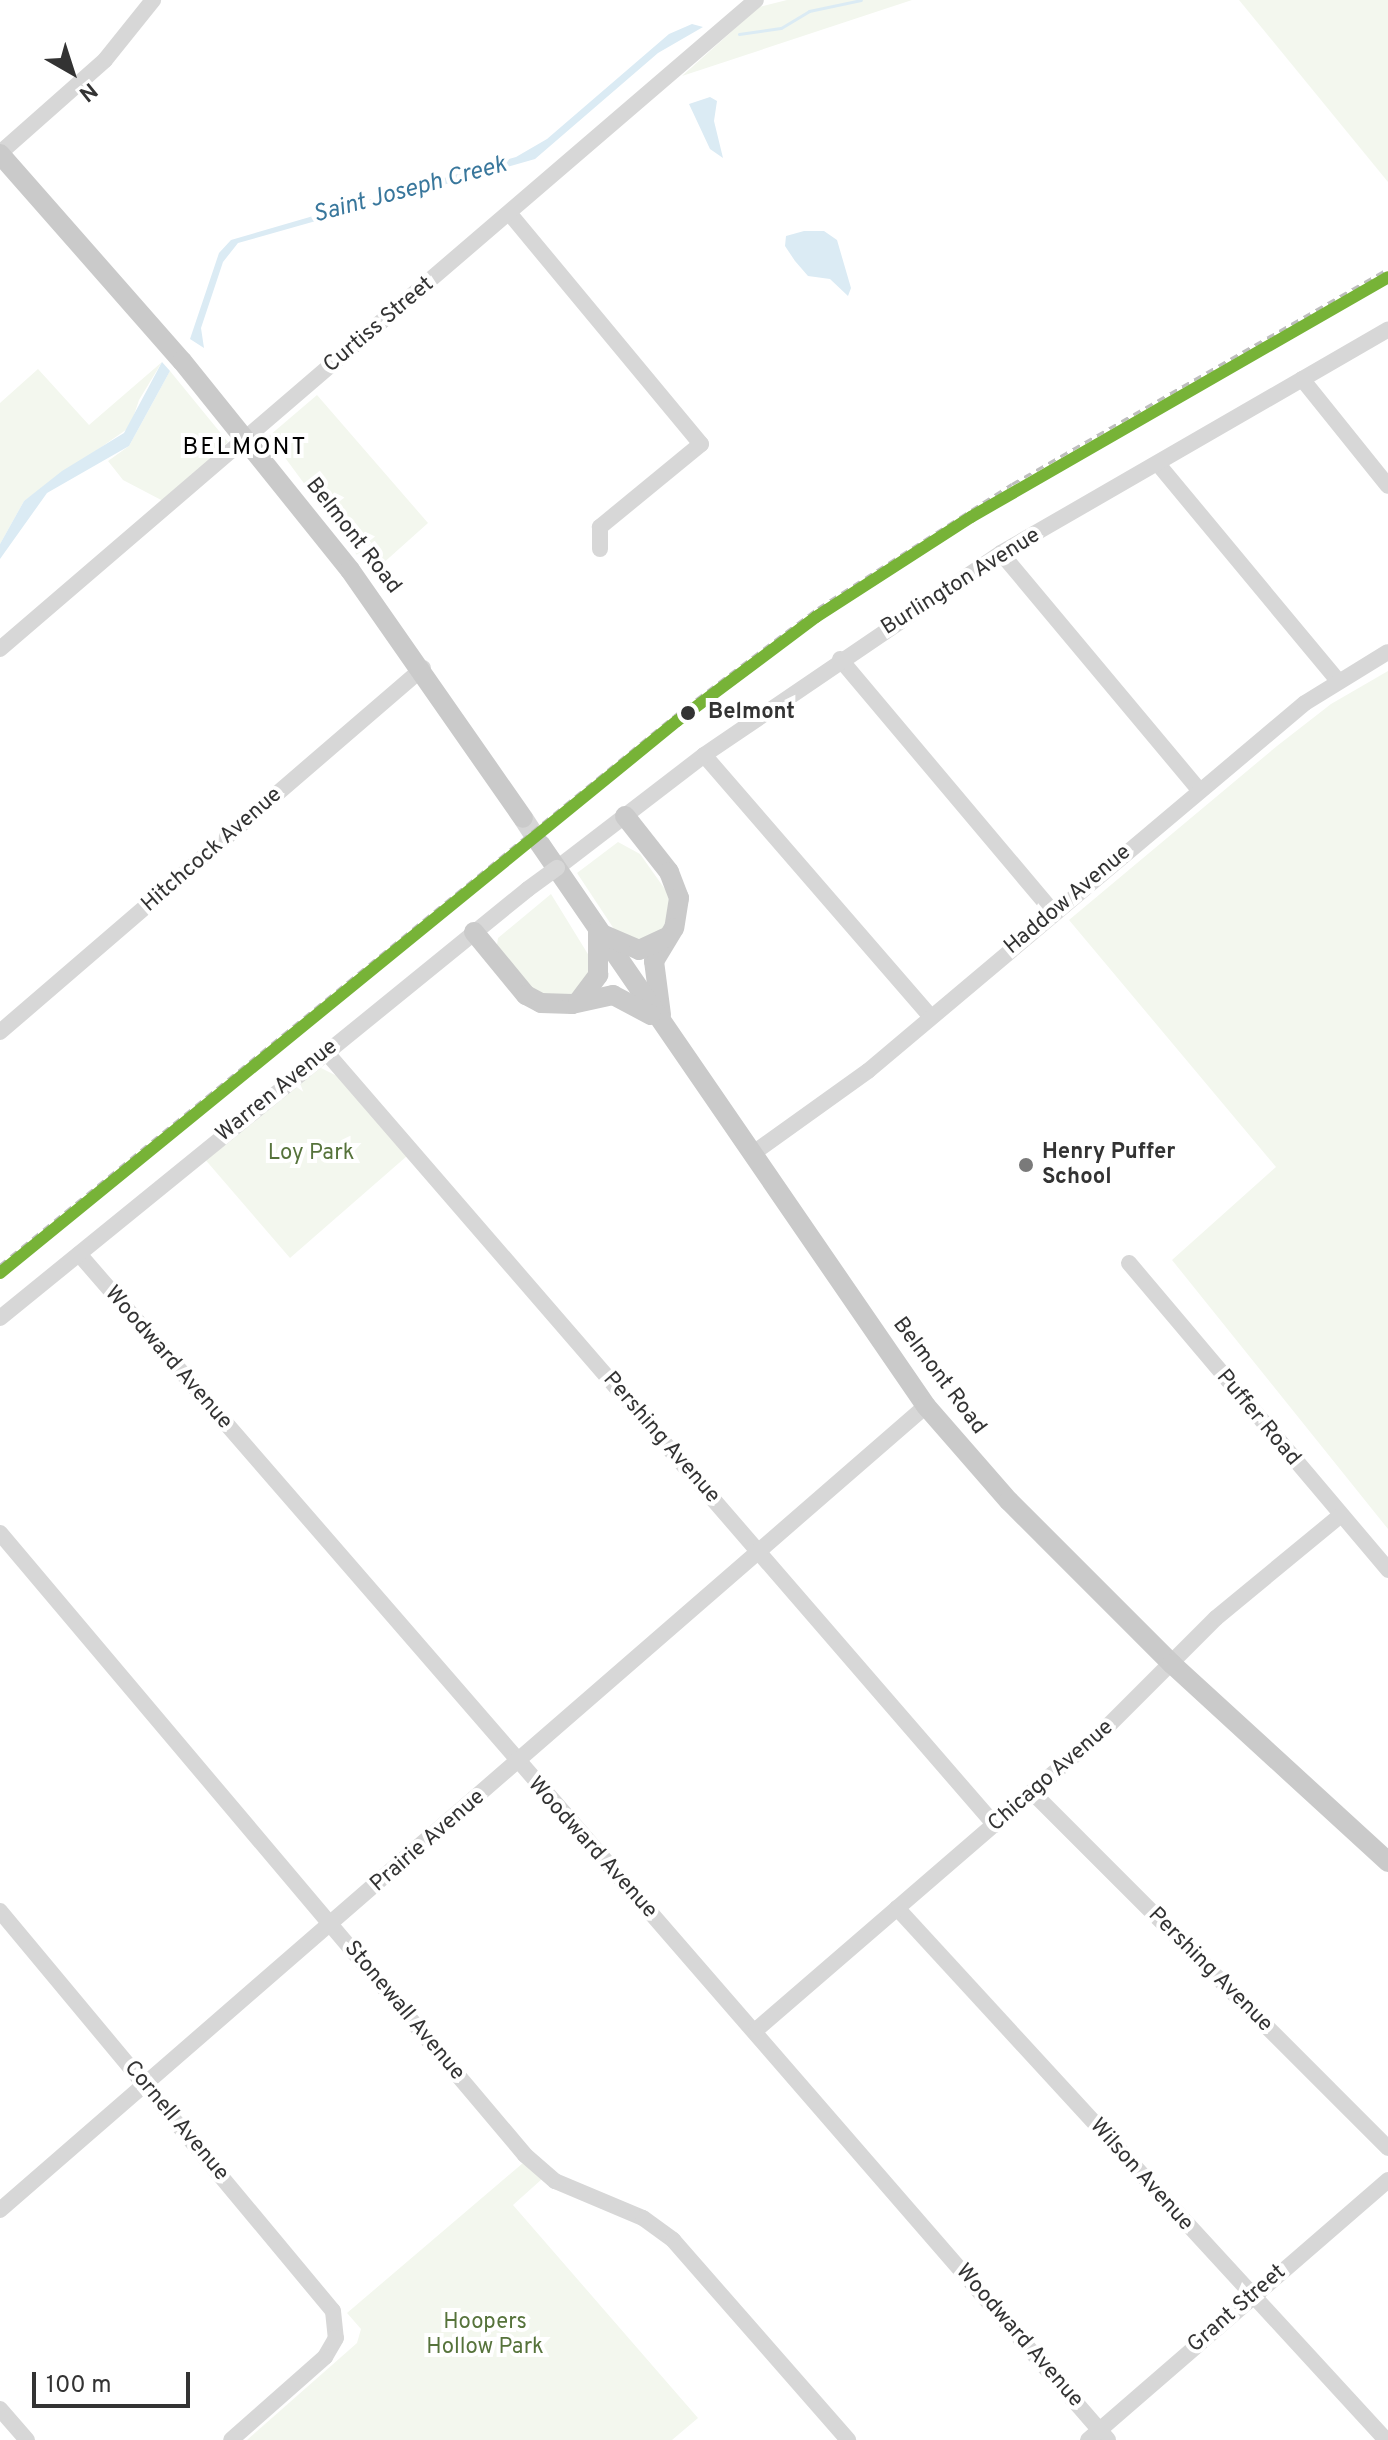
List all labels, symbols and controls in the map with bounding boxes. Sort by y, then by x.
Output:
north arrow [32,32,112,112]
text: N [73,76,102,106]
water label: Saint Joseph Creek [310,151,510,231]
street label: Curtiss Street [319,271,439,379]
district label: BELMONT [183,435,307,463]
street label: Belmont Road [300,473,406,599]
street label: Burlington Avenue [876,522,1046,642]
marker: Belmont [675,700,701,726]
place label: Belmont [708,700,795,726]
street label: Hitchcock Avenue [136,782,288,918]
street label: Haddow Avenue [999,839,1137,961]
street label: Warren Avenue [211,1034,343,1148]
place label: Henry Puffer School [1042,1139,1176,1190]
park label: Loy Park [268,1141,354,1167]
marker: Henry Puffer School [1017,1156,1035,1174]
street label: Woodward Avenue [98,1281,238,1435]
street label: Belmont Road [886,1312,992,1440]
street label: Puffer Road [1210,1365,1306,1471]
street label: Pershing Avenue [596,1367,726,1509]
street label: Chicago Avenue [983,1714,1119,1838]
street label: Woodward Avenue [521,1771,663,1925]
street label: Prairie Avenue [365,1784,491,1898]
street label: Pershing Avenue [1142,1902,1278,2038]
street label: Stonewall Avenue [338,1936,470,2086]
street label: Cornell Avenue [118,2055,234,2187]
street label: Wilson Avenue [1083,2113,1199,2237]
street label: Woodward Avenue [949,2259,1089,2413]
street label: Grant Street [1183,2259,1291,2359]
park label: Hoopers Hollow Park [426,2309,544,2360]
scale bar [36,2356,194,2406]
text: 100 m [46,2371,112,2401]

